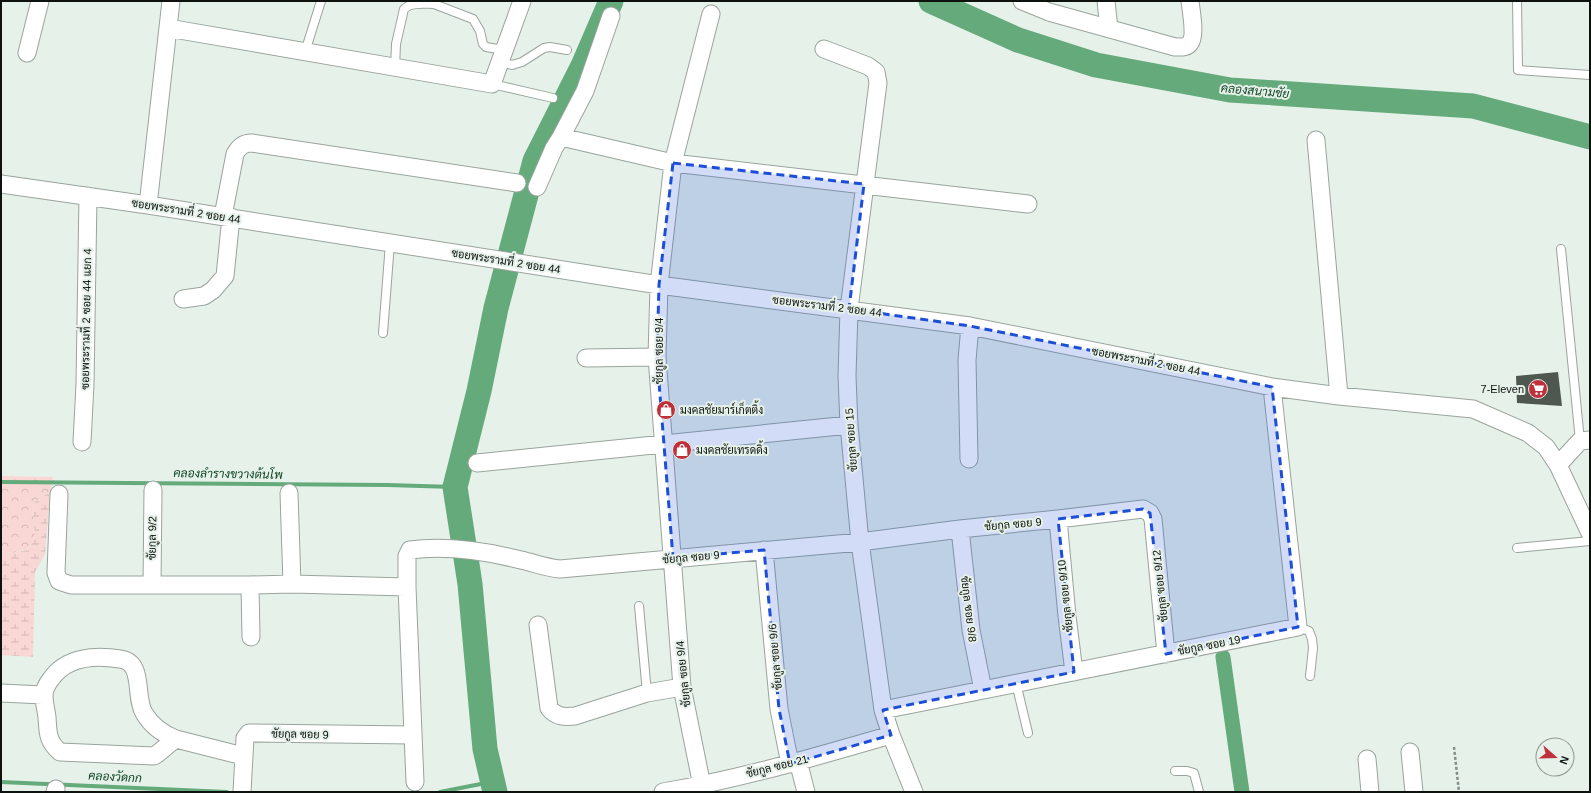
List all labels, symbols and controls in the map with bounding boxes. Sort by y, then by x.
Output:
water label: คลองสนามชัย [1220,81,1290,101]
street label: ซอยพระรามที่ 2 ซอย 44 [131,192,242,226]
street label: ซอยพระรามที่ 2 ซอย 44 [451,242,562,276]
street label: ซอยพระรามที่ 2 ซอย 44 แยก 4 [74,248,93,390]
street label: ซอยพระรามที่ 2 ซอย 44 [772,288,883,319]
street label: ชัยกูล ซอย 9/4 [652,318,667,384]
street label: ซอยพระรามที่ 2 ซอย 44 [1091,340,1202,377]
supermarket icon: 7-Eleven [1527,378,1549,400]
place label: 7-Eleven [1481,383,1524,395]
shop icon: มงคลชัยมาร์เก็ตติ้ง [655,399,677,421]
place label: มงคลชัยมาร์เก็ตติ้ง [680,400,763,416]
street label: ชัยกูล ซอย 15 [842,408,861,472]
shop icon: มงคลชัยเทรดดิ้ง [671,439,693,461]
place label: มงคลชัยเทรดดิ้ง [696,440,768,456]
water label: คลองลำรางขวางต้นโพ [173,465,283,482]
street label: ชัยกูล ซอย 9 [984,515,1042,534]
street label: ชัยกูล 9/2 [145,516,160,560]
street label: ชัยกูล ซอย 9 [662,548,720,567]
street label: ชัยกูล ซอย 9/12 [1149,549,1172,623]
street label: ชัยกูล ซอย 9/10 [1054,559,1077,633]
street label: ชัยกูล ซอย 9/8 [957,575,980,643]
street label: ชัยกูล ซอย 9/6 [765,623,786,691]
street label: ชัยกูล ซอย 19 [1176,632,1242,659]
street label: ชัยกูล ซอย 9/4 [673,640,694,708]
street label: ชัยกูล ซอย 9 [271,726,329,742]
north arrow [1535,737,1575,777]
street label: ชัยกูล ซอย 21 [744,752,810,781]
text: N [1557,755,1571,766]
water label: คลองวัดกก [88,769,142,785]

